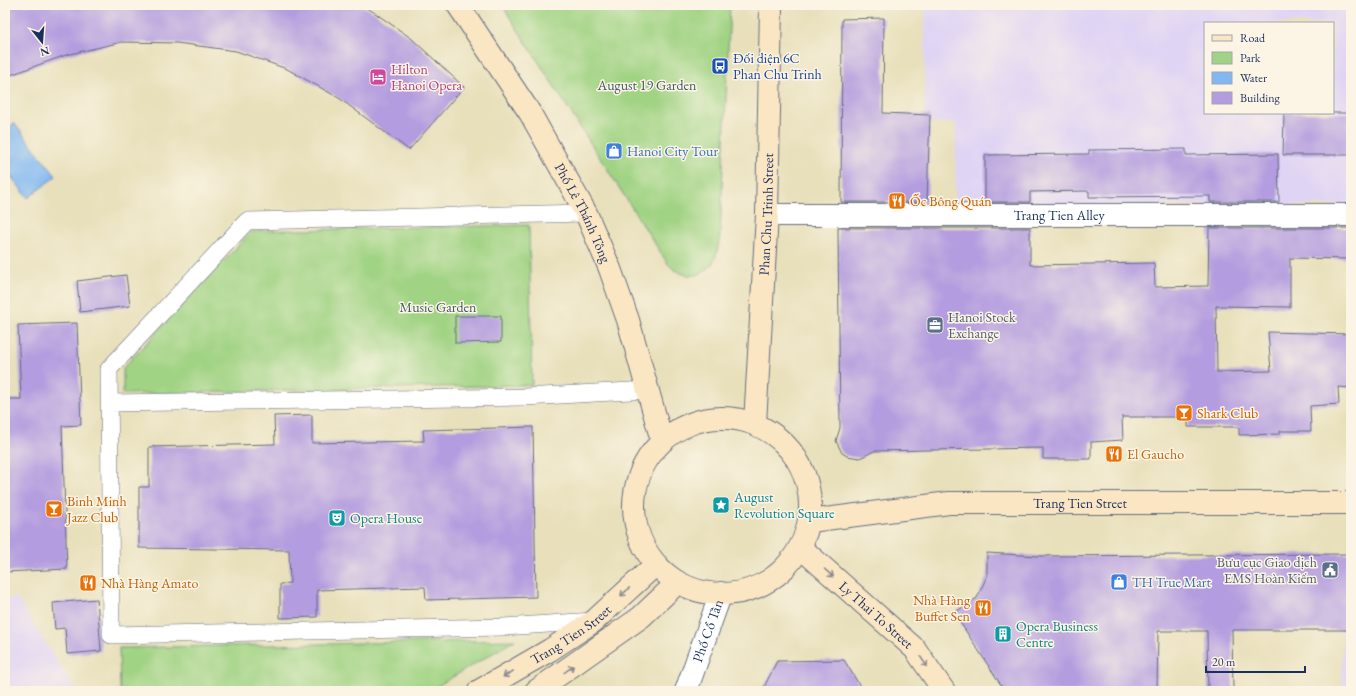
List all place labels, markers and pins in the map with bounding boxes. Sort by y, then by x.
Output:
place label: Đối diện 6C Phan Chu Trinh [733,49,822,83]
bus stop icon: Đối diện 6C Phan Chu Trinh [710,56,730,76]
place label: Hilton Hanoi Opera [391,60,463,94]
hotel icon: Hilton Hanoi Opera [368,67,388,87]
shop icon: Hanoi City Tour [604,141,624,161]
place label: Hanoi City Tour [627,142,718,160]
restaurant icon: Ốc Bông Quán [887,191,907,211]
place label: Ốc Bông Quán [910,192,992,210]
place label: Hanoi Stock Exchange [948,308,1016,342]
office icon: Hanoi Stock Exchange [925,315,945,335]
bar icon: Shark Club [1174,403,1194,423]
place label: Shark Club [1197,404,1258,422]
restaurant icon: El Gaucho [1104,444,1124,464]
place label: El Gaucho [1127,445,1184,463]
place label: August Revolution Square [733,488,835,522]
place label: Binh Minh Jazz Club [66,492,127,526]
place icon: August Revolution Square [711,495,731,515]
bar icon: Binh Minh Jazz Club [44,499,64,519]
theatre icon: Opera House [327,508,347,528]
place label: Opera House [350,509,423,527]
place label: Bưu cục Giao dịch EMS Hoàn Kiếm [1217,553,1317,587]
public building icon: Bưu cục Giao dịch EMS Hoàn Kiếm [1320,560,1340,580]
shop icon: TH True Mart [1109,572,1129,592]
restaurant icon: Nhà Hàng Amato [78,573,98,593]
place label: TH True Mart [1132,573,1211,591]
place label: Nhà Hàng Amato [101,574,198,592]
place label: Nhà Hàng Buffet Sen [913,591,971,625]
restaurant icon: Nhà Hàng Buffet Sen [973,598,993,618]
place label: Opera Business Centre [1016,617,1098,651]
building icon: Opera Business Centre [993,624,1013,644]

